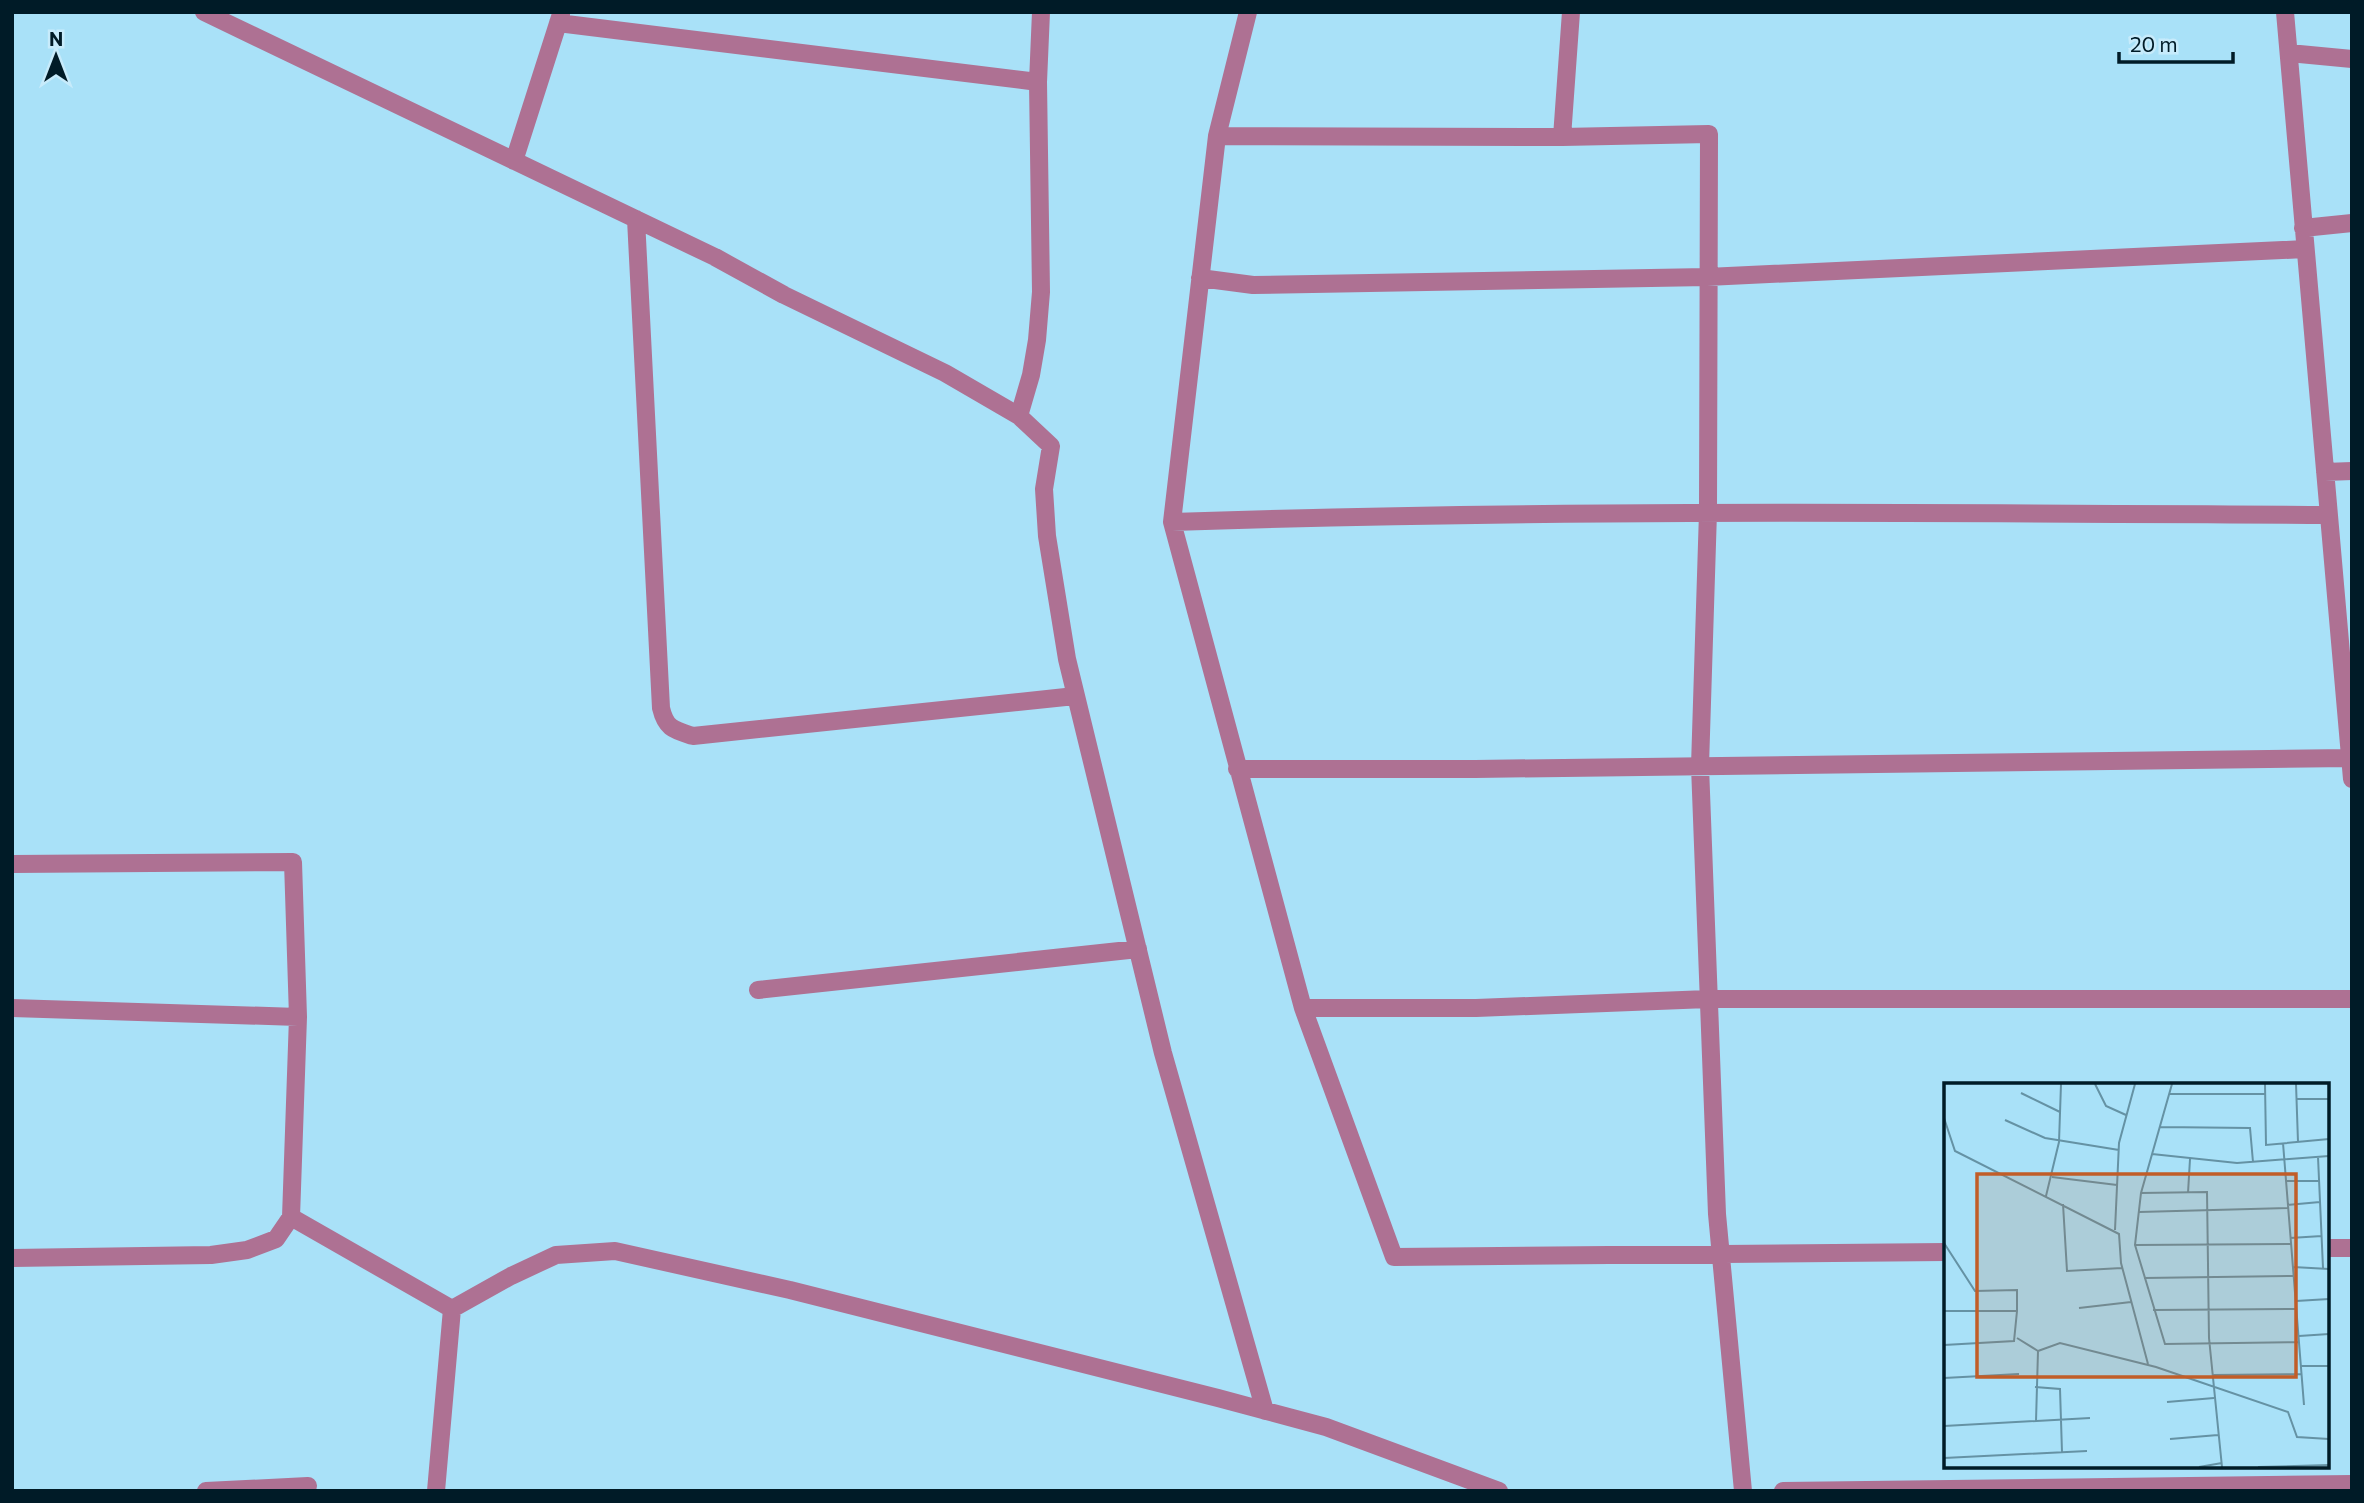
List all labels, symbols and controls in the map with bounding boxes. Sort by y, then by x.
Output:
north arrow [21,21,91,91]
scale bar [2119,21,2233,65]
text: N [49,27,63,50]
text: 20 m [2130,31,2178,56]
inset map [1944,1083,2329,1468]

